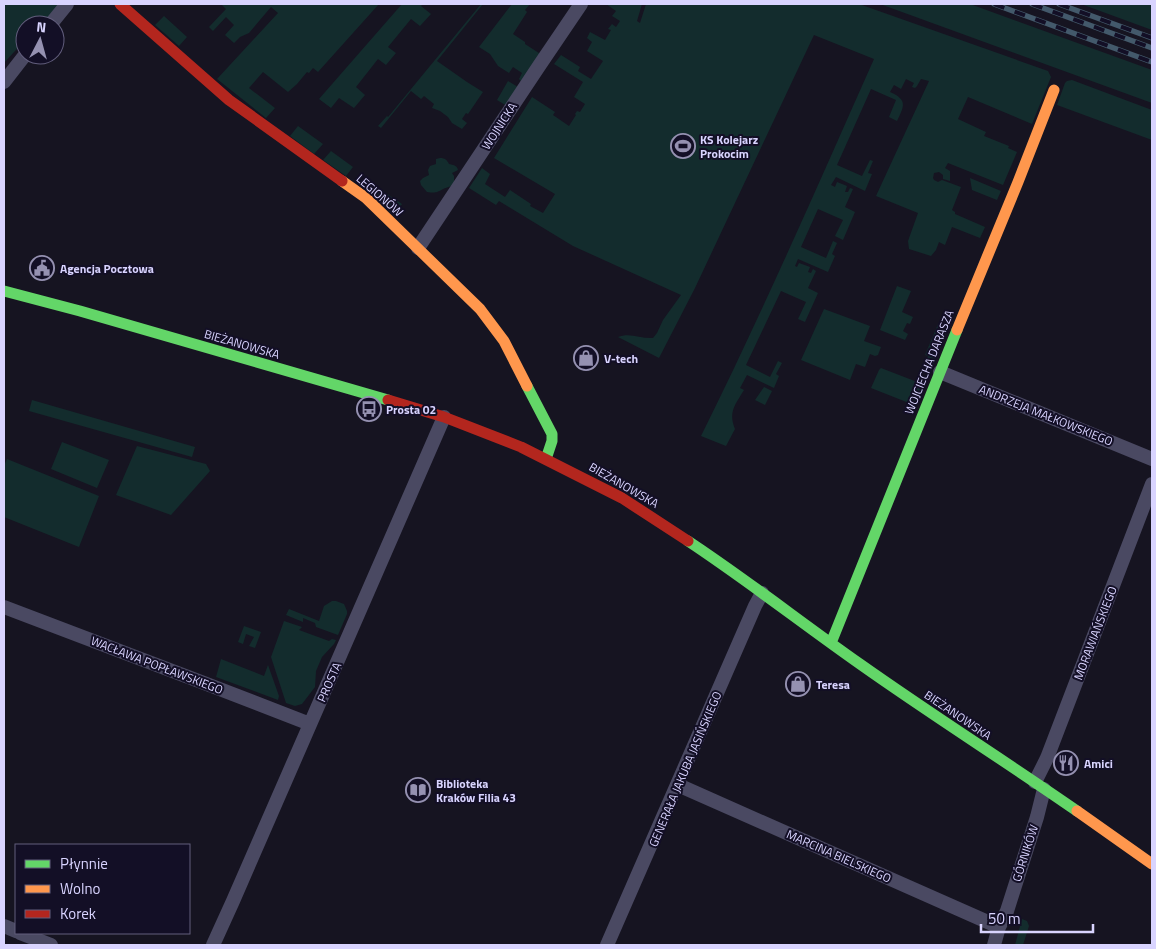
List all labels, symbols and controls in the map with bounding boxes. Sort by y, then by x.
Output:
north arrow [15,15,65,65]
text: N [35,16,47,38]
street label: WOJNICKA [476,98,522,154]
place label: KS Kolejarz Prokocim [700,130,758,163]
sports icon: KS Kolejarz Prokocim [670,133,696,159]
street label: LEGIONÓW [352,169,408,221]
public building icon: Agencja Pocztowa [29,255,55,281]
place label: Agencja Pocztowa [60,259,154,278]
street label: WOJCIECHA DARASZA [899,307,959,417]
street label: BIEŻANOWSKA [202,324,282,364]
shop icon: V-tech [573,345,599,371]
place label: V-tech [604,349,638,368]
street label: ANDRZEJA MAŁKOWSKIEGO [976,379,1116,451]
bus stop icon: Prosta 02 [356,396,382,422]
place label: Prosta 02 [386,400,436,419]
street label: BIEŻANOWSKA [586,457,662,513]
street label: MORAWIAŃSKIEGO [1068,583,1122,683]
street label: WACŁAWA POPŁAWSKIEGO [88,631,226,699]
street label: PROSTA [312,659,346,705]
shop icon: Teresa [785,671,811,697]
place label: Teresa [816,675,850,694]
street label: BIEŻANOWSKA [920,685,996,745]
street label: GENERAŁA JAKUBA JASIŃSKIEGO [644,688,726,850]
restaurant icon: Amici [1053,750,1079,776]
place label: Amici [1084,754,1113,773]
place label: Biblioteka Kraków Filia 43 [436,774,516,807]
library icon: Biblioteka Kraków Filia 43 [405,777,431,803]
street label: GÓRNIKÓW [1007,822,1043,884]
street label: MARCINA BIELSKIEGO [784,824,894,888]
legend [15,844,190,934]
text: Płynnie [60,852,108,875]
text: Wolno [60,877,100,900]
text: Korek [60,902,96,925]
scale bar [981,902,1094,934]
text: 50 m [988,907,1021,930]

